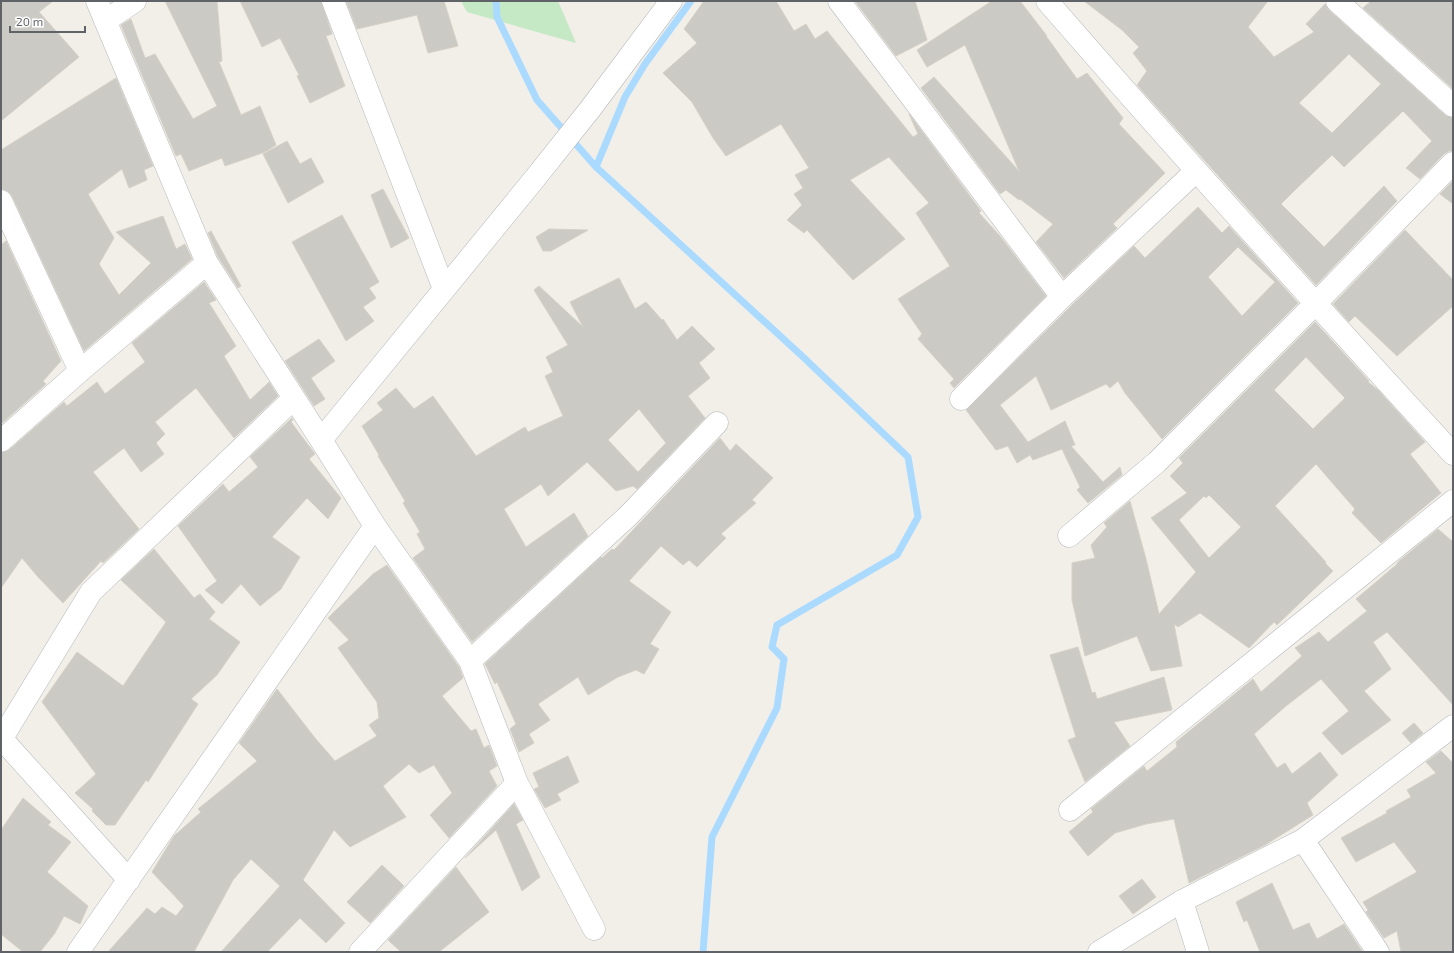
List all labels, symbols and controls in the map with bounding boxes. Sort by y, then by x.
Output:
scale bar [10,8,85,34]
text: 20 m [16,14,43,28]

